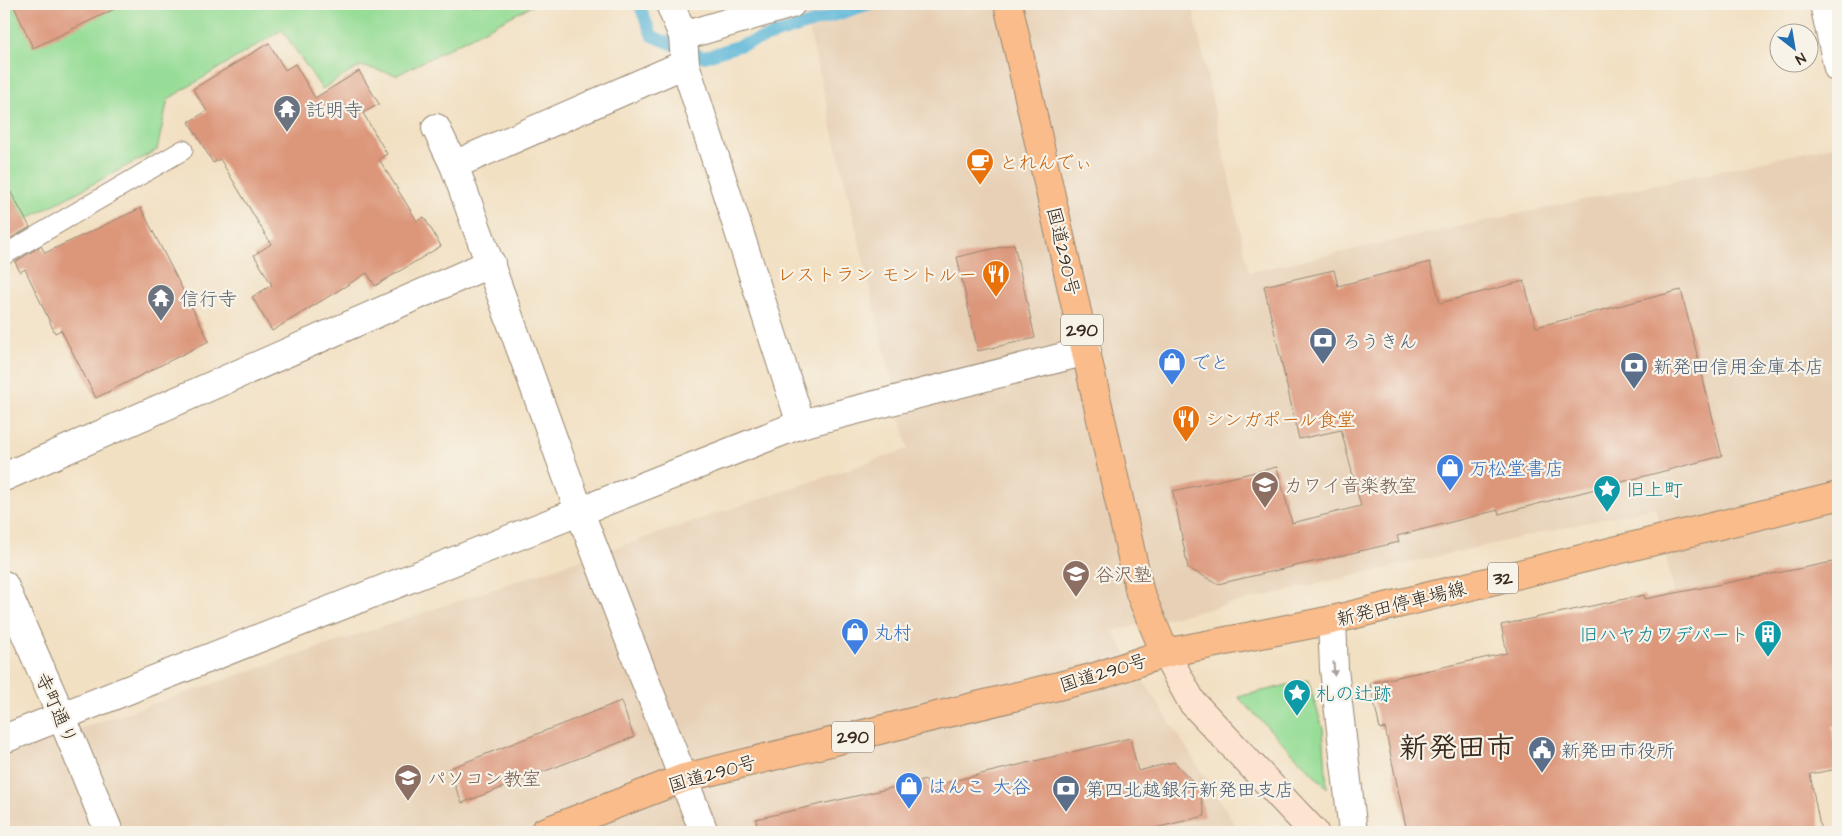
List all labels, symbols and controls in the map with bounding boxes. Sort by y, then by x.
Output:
north arrow [1770,22,1820,72]
text: N [1791,47,1809,69]
temple icon: 託明寺 [272,94,302,133]
place label: 託明寺 [306,97,363,124]
cafe icon: とれんでぃ [965,147,995,186]
place label: とれんでぃ [999,150,1093,177]
street label: 国道290号 [1039,204,1086,299]
restaurant icon: レストラン モントルー [981,259,1011,298]
place label: レストラン モントルー [777,262,977,289]
temple icon: 信行寺 [146,283,176,322]
place label: 信行寺 [180,286,237,313]
road number: 290 [1061,314,1103,346]
bank icon: ろうきん [1308,326,1338,365]
place label: ろうきん [1342,329,1418,356]
shop icon: でと [1157,347,1187,386]
place label: でと [1191,350,1229,377]
bank icon: 新発田信用金庫本店 [1619,351,1649,390]
place label: 新発田信用金庫本店 [1653,354,1824,381]
restaurant icon: シンガポール食堂 [1171,404,1201,443]
place label: シンガポール食堂 [1205,407,1356,434]
shop icon: 万松堂書店 [1435,453,1465,492]
place label: 万松堂書店 [1469,456,1564,483]
school or university icon: カワイ音楽教室 [1250,470,1280,509]
place label: カワイ音楽教室 [1284,473,1417,500]
place icon: 旧上町 [1592,474,1622,513]
place label: 旧上町 [1626,477,1683,504]
school or university icon: 谷沢塾 [1061,559,1091,598]
place label: 谷沢塾 [1095,562,1152,589]
road number: 32 [1488,562,1518,594]
street label: 新発田停車場線 [1334,575,1469,634]
shop icon: 丸村 [840,617,870,656]
building icon: 旧ハヤカワデパート [1753,619,1783,658]
place label: 丸村 [874,620,912,647]
place label: 旧ハヤカワデパート [1579,622,1749,649]
street label: 国道290号 [1056,647,1151,700]
one-way arrow [1331,661,1339,677]
street label: 寺町通り [28,668,83,749]
place icon: 札の辻跡 [1282,678,1312,717]
place label: 札の辻跡 [1316,681,1392,708]
road number: 290 [832,722,874,752]
district label: 新発田市 [1399,728,1515,769]
public building icon: 新発田市役所 [1527,735,1557,774]
place label: 新発田市役所 [1561,738,1675,765]
street label: 国道290号 [665,749,760,800]
school or university icon: パソコン教室 [393,763,423,802]
place label: パソコン教室 [427,766,541,793]
shop icon: はんこ 大谷 [894,771,924,810]
place label: はんこ 大谷 [928,774,1031,801]
bank icon: 第四北越銀行新発田支店 [1051,774,1081,813]
place label: 第四北越銀行新発田支店 [1085,777,1294,804]

